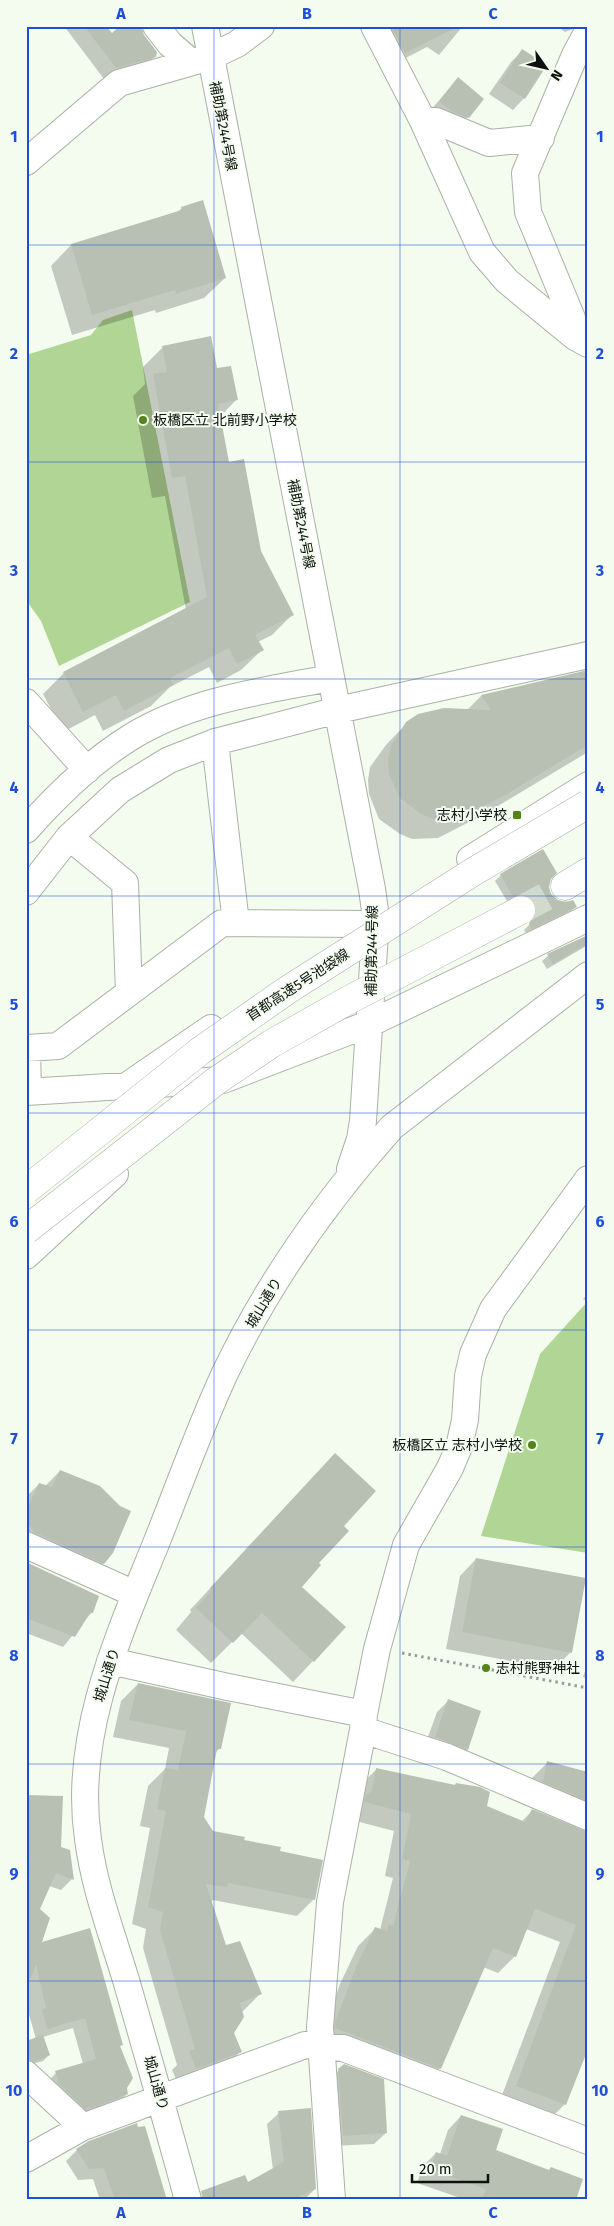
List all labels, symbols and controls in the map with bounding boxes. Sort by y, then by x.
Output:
text: A [115,4,126,23]
text: B [302,4,312,23]
text: C [488,4,498,23]
north arrow [522,42,572,92]
text: N [547,66,566,84]
street label: 補助第244号線 [206,79,240,173]
text: 1 [10,127,18,146]
text: 1 [596,127,604,146]
text: 2 [10,344,18,363]
text: 2 [596,344,604,363]
place label: 板橋区立 北前野小学校 [153,412,297,429]
marker: 板橋区立 北前野小学校 [137,414,149,426]
street label: 補助第244号線 [284,477,318,571]
text: 3 [9,561,18,580]
text: 3 [595,561,604,580]
text: 4 [9,778,19,797]
text: 4 [595,778,605,797]
place label: 志村小学校 [437,807,507,824]
marker: 志村小学校 [511,809,523,821]
street label: 補助第244号線 [363,905,381,997]
street label: 首都高速5号池袋線 [243,945,353,1025]
text: 5 [10,995,19,1014]
text: 5 [596,995,605,1014]
text: 6 [9,1212,19,1231]
text: 6 [595,1212,605,1231]
street label: 城山通り [242,1275,286,1331]
text: 7 [10,1429,18,1448]
text: 7 [596,1429,604,1448]
place label: 板橋区立 志村小学校 [392,1437,522,1454]
marker: 板橋区立 志村小学校 [526,1439,538,1451]
text: 8 [9,1646,19,1665]
street label: 城山通り [91,1646,123,1704]
text: 8 [595,1646,605,1665]
place label: 志村熊野神社 [496,1660,580,1677]
marker: 志村熊野神社 [480,1662,492,1674]
text: 9 [10,1864,19,1883]
text: 9 [596,1864,605,1883]
street label: 城山通り [140,2054,172,2112]
text: 10 [6,2081,22,2100]
text: 10 [592,2081,608,2100]
scale bar [412,2151,488,2183]
text: 20 m [419,2160,452,2178]
text: A [115,2203,126,2222]
text: B [302,2203,312,2222]
text: C [488,2203,498,2222]

